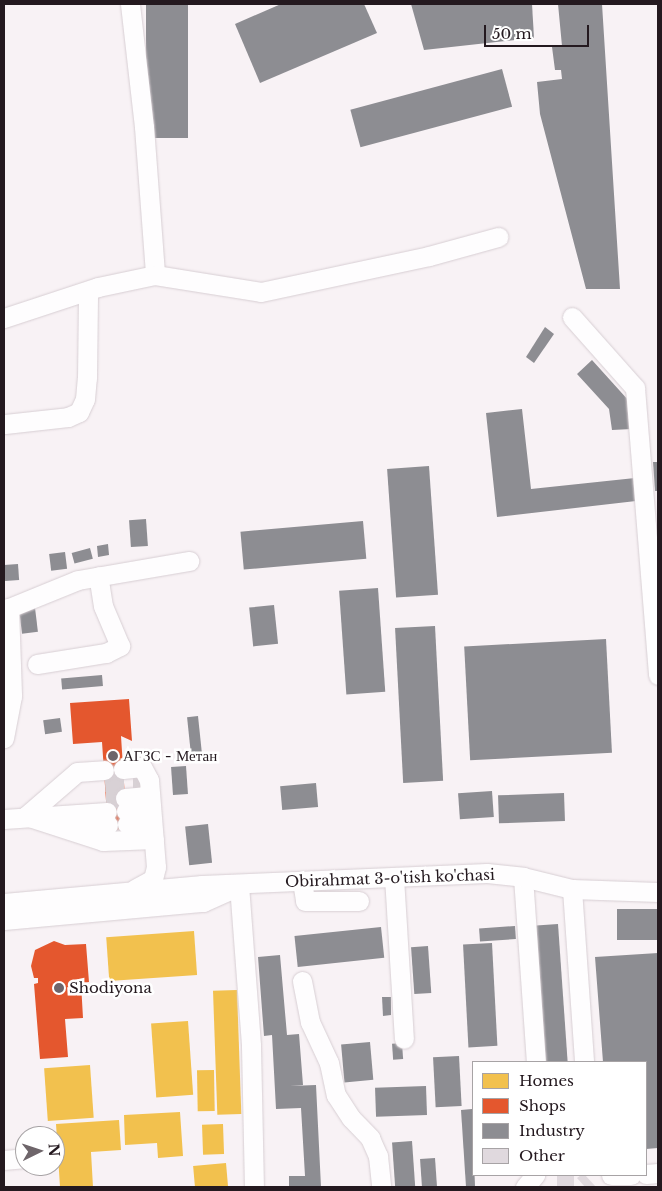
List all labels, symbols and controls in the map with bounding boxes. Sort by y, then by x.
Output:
scale bar [487,15,592,47]
text: 50 m [492,24,532,43]
place label: АГЗС - Метан [123,747,217,765]
marker: АГЗС - Метан [107,750,119,762]
street label: Obirahmat 3-o'tish ko'chasi [285,865,495,891]
place label: Shodiyona [69,979,152,997]
marker: Shodiyona [53,982,65,994]
legend [472,1061,647,1176]
text: Homes [519,1071,574,1090]
text: Shops [519,1096,566,1115]
text: Industry [519,1121,585,1140]
north arrow [15,1126,65,1176]
text: N [45,1143,63,1157]
text: Other [519,1146,565,1165]

